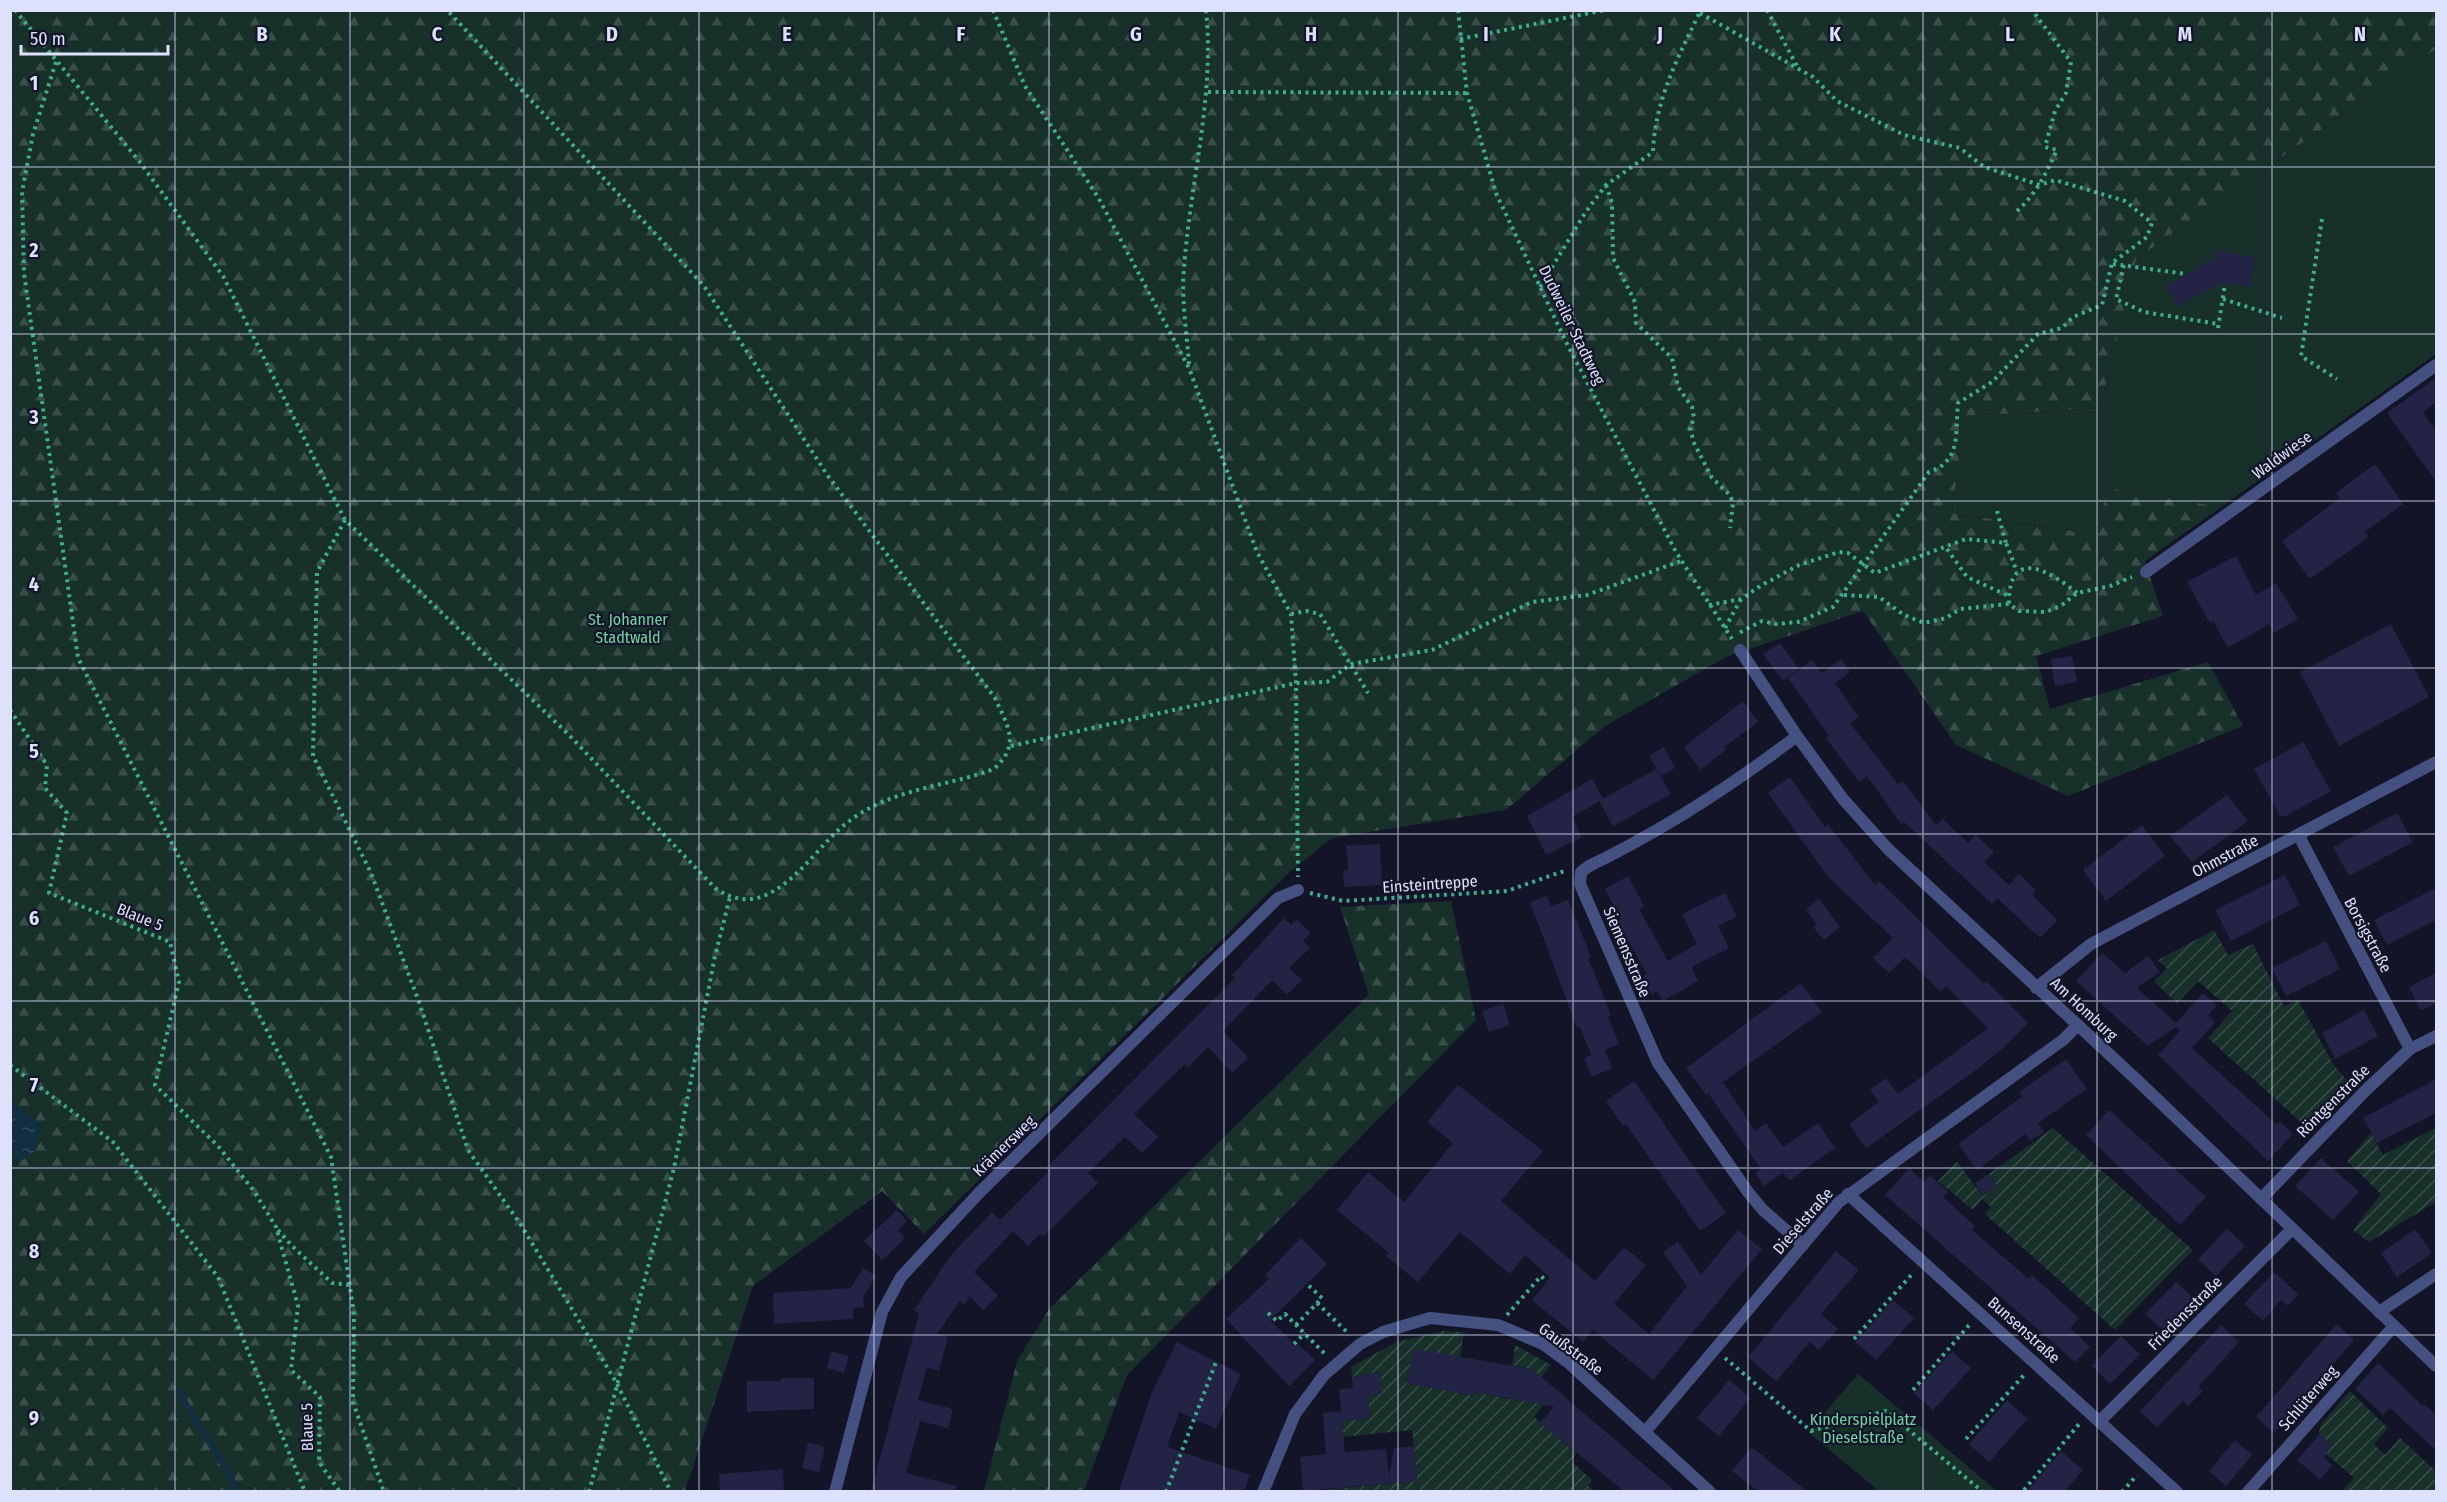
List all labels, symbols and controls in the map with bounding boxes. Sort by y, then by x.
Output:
scale bar [21,18,168,56]
text: B [256,22,268,46]
text: C [432,22,443,46]
text: D [606,22,618,46]
text: E [782,22,792,46]
text: F [957,22,966,46]
text: G [1130,22,1142,46]
text: H [1305,22,1317,46]
text: I [1483,22,1489,46]
text: J [1656,22,1663,46]
text: K [1829,22,1841,46]
text: L [2005,22,2015,46]
text: M [2178,22,2192,46]
text: N [2354,22,2366,46]
text: 50 m [30,28,66,50]
text: 1 [30,71,38,95]
text: 2 [28,238,39,262]
street label: Dudweiler Stadtweg [1535,262,1609,388]
text: 3 [28,405,39,429]
street label: Waldwiese [2248,427,2316,483]
text: 4 [29,572,39,596]
park label: St. Johanner Stadtwald [588,610,668,647]
text: 5 [29,739,39,763]
street label: Ohmstraße [2189,831,2261,881]
street label: Einsteintreppe [1382,871,1478,897]
street label: Borsigstraße [2340,894,2396,976]
street label: Blaue 5 [114,899,166,935]
street label: Siemensstraße [1599,904,1655,1000]
text: 6 [29,906,39,930]
street label: Am Homburg [2047,973,2122,1045]
street label: Röntgenstraße [2293,1060,2374,1141]
text: 7 [30,1073,39,1097]
street label: Krämersweg [969,1111,1040,1180]
street label: Dieselstraße [1769,1184,1837,1258]
text: 8 [29,1239,40,1263]
street label: Friedensstraße [2144,1272,2226,1354]
street label: Bunsenstraße [1984,1293,2064,1367]
street label: Gaußstraße [1535,1319,1607,1379]
street label: Schlüterweg [2275,1361,2342,1434]
street label: Blaue 5 [297,1403,317,1451]
text: 9 [29,1406,39,1430]
park label: Kinderspielplatz Dieselstraße [1810,1410,1916,1447]

